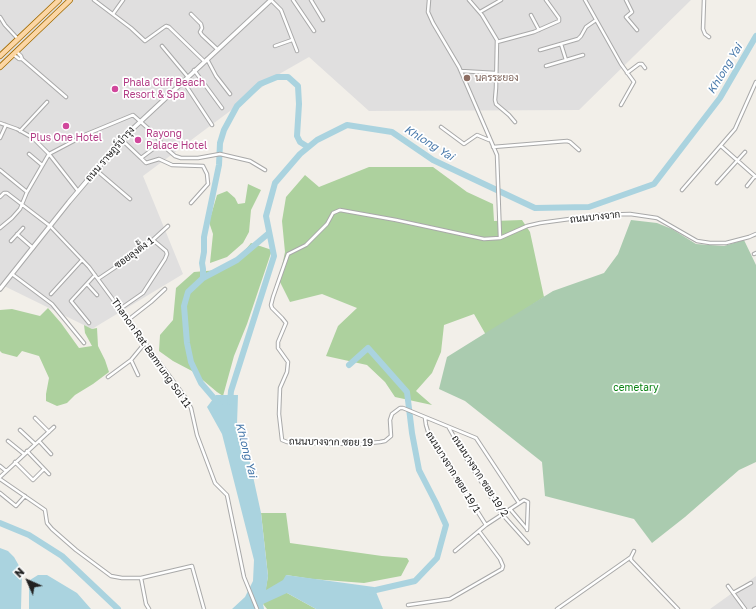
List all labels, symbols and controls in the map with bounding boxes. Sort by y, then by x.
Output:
water label: Khlong Yai [705,42,745,96]
place label: นครระยอง [475,72,519,84]
marker: นครระยอง [462,73,472,83]
place label: Phala Cliff Beach Resort & Spa [123,77,205,100]
marker: Phala Cliff Beach Resort & Spa [110,84,120,94]
marker: Plus One Hotel [61,121,71,131]
water label: Khlong Yai [402,123,456,163]
street label: ถนน ราษฎร์บำรุง [83,124,137,184]
place label: Rayong Palace Hotel [146,128,207,152]
place label: Plus One Hotel [30,132,102,144]
marker: Rayong Palace Hotel [133,135,143,145]
street label: ถนนบางจาก [569,208,621,226]
street label: ซอยลุงตั้ง 1 [112,235,156,271]
street label: Thanon Rat Bamrung Soi 11 [109,296,193,410]
park label: cemetary [613,382,659,394]
water label: Khlong Yai [233,421,259,479]
street label: ถนนบางจาก ซอย 19/1 [423,429,483,515]
street label: ถนนบางจาก ซอย 19/2 [449,433,511,519]
street label: ถนนบางจาก ซอย 19 [289,435,373,449]
north arrow [8,561,48,601]
text: N [12,565,27,580]

